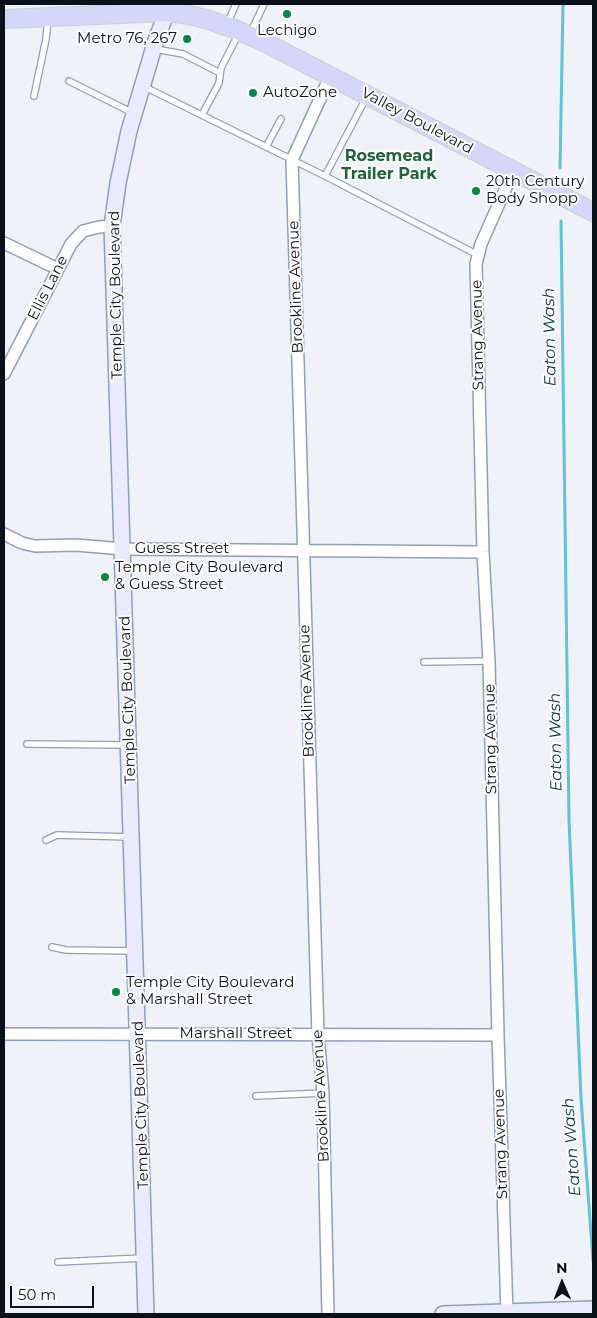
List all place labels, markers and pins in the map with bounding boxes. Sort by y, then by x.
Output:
marker: Lechigo [281,8,293,20]
place label: Lechigo [257,22,317,40]
place label: Metro 76, 267 [77,30,177,48]
marker: Metro 76, 267 [181,33,193,45]
place label: AutoZone [263,84,337,102]
marker: AutoZone [247,87,259,99]
place label: 20th Century Body Shopp [486,173,584,208]
marker: 20th Century Body Shopp [470,185,482,197]
place label: Temple City Boulevard & Guess Street [115,559,284,594]
marker: Temple City Boulevard & Guess Street [99,571,111,583]
place label: Temple City Boulevard & Marshall Street [126,974,295,1009]
marker: Temple City Boulevard & Marshall Street [110,986,122,998]

